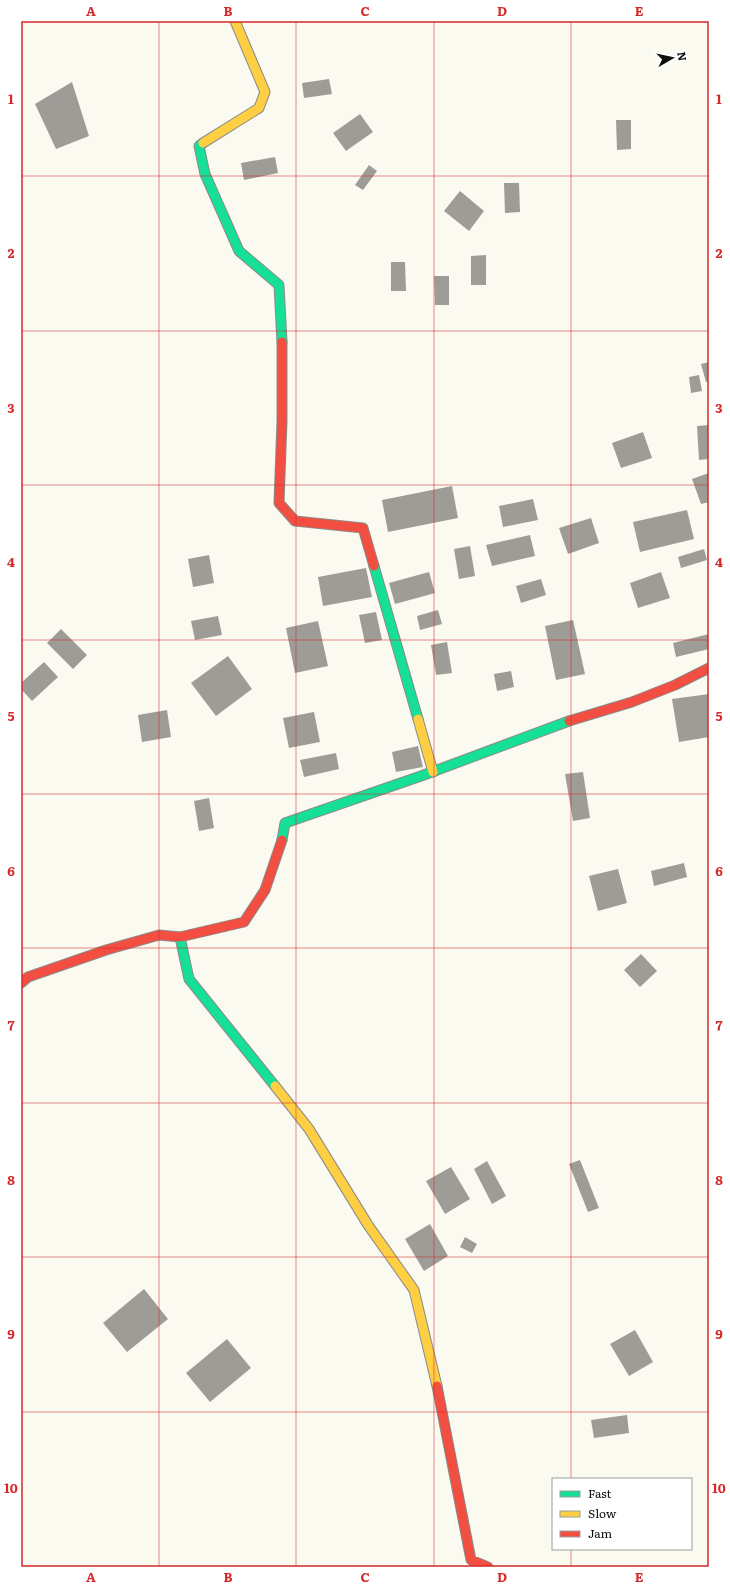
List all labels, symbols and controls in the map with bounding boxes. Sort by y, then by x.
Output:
text: A [86,1,96,20]
text: B [224,1,233,20]
text: C [360,1,370,20]
text: D [497,1,507,20]
text: E [635,1,644,20]
north arrow [652,38,692,78]
text: N [674,50,691,62]
text: 1 [8,89,14,108]
text: 1 [716,89,722,108]
text: 2 [8,243,15,262]
text: 2 [716,243,723,262]
text: 3 [7,398,15,417]
text: 3 [715,398,723,417]
text: 4 [7,552,15,571]
text: 4 [715,552,723,571]
text: 5 [7,706,15,725]
text: 5 [715,706,723,725]
text: 6 [7,861,15,880]
text: 6 [715,861,723,880]
text: 7 [7,1015,15,1034]
text: 7 [715,1015,723,1034]
text: 8 [7,1170,15,1189]
text: 8 [715,1170,723,1189]
text: 9 [7,1324,15,1343]
text: 9 [715,1324,723,1343]
text: 10 [4,1478,18,1497]
legend [552,1478,692,1550]
text: 10 [712,1478,726,1497]
text: Fast [588,1484,612,1502]
text: Slow [588,1504,617,1522]
text: Jam [588,1524,613,1542]
text: A [86,1567,96,1586]
text: B [224,1567,233,1586]
text: C [360,1567,370,1586]
text: D [497,1567,507,1586]
text: E [635,1567,644,1586]

